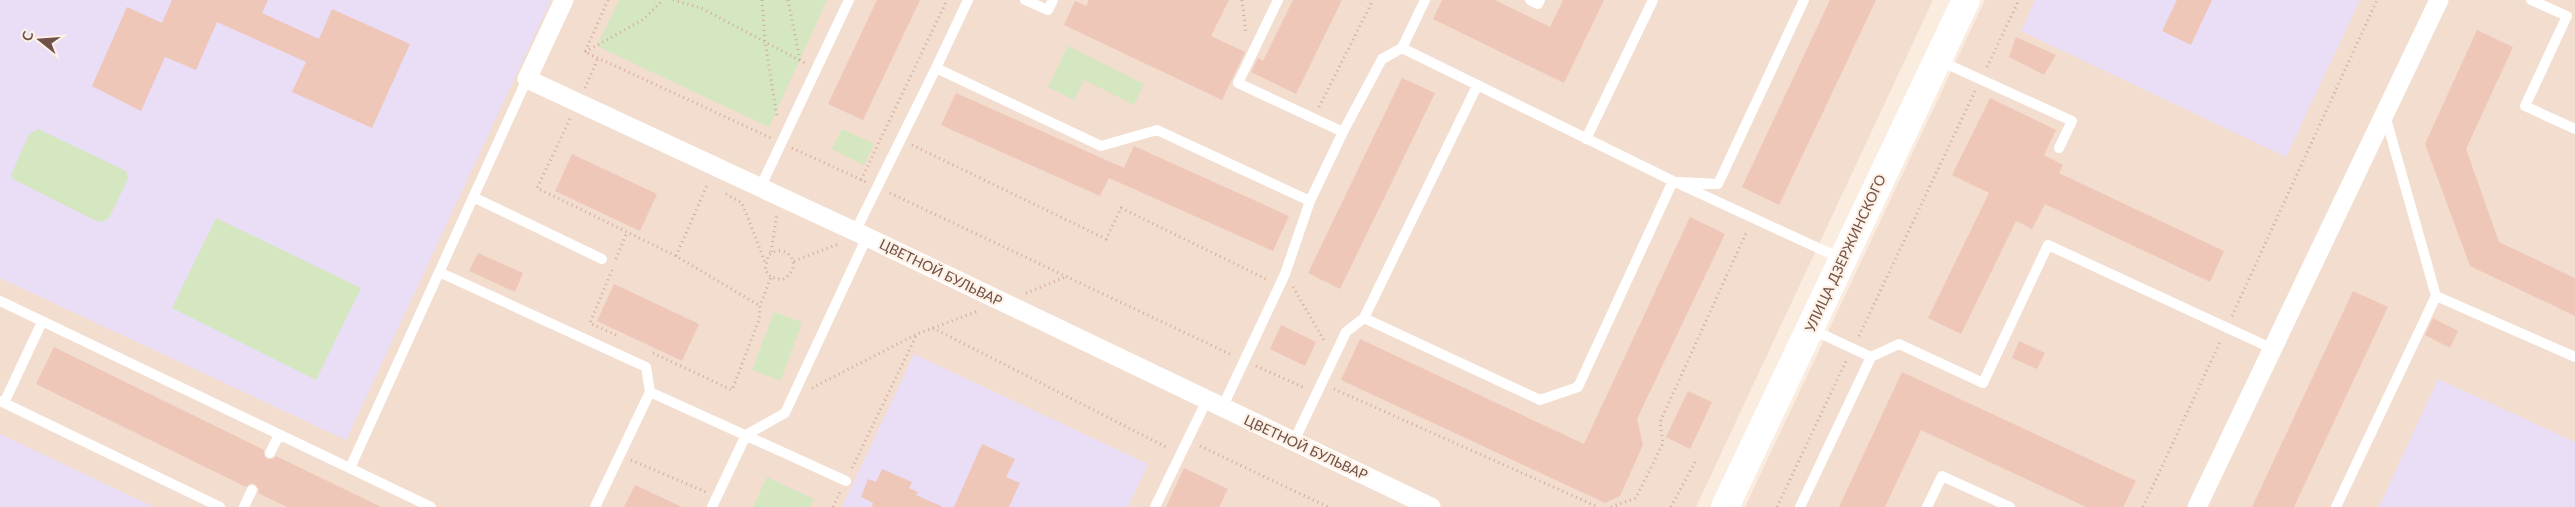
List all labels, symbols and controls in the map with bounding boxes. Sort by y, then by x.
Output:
north arrow [15,15,65,65]
text: С [18,28,37,43]
street label: УЛИЦА ДЗЕРЖИНСКОГО [1801,172,1889,334]
street label: ЦВЕТНОЙ БУЛЬВАР [877,235,1005,309]
street label: ЦВЕТНОЙ БУЛЬВАР [1241,411,1371,483]

